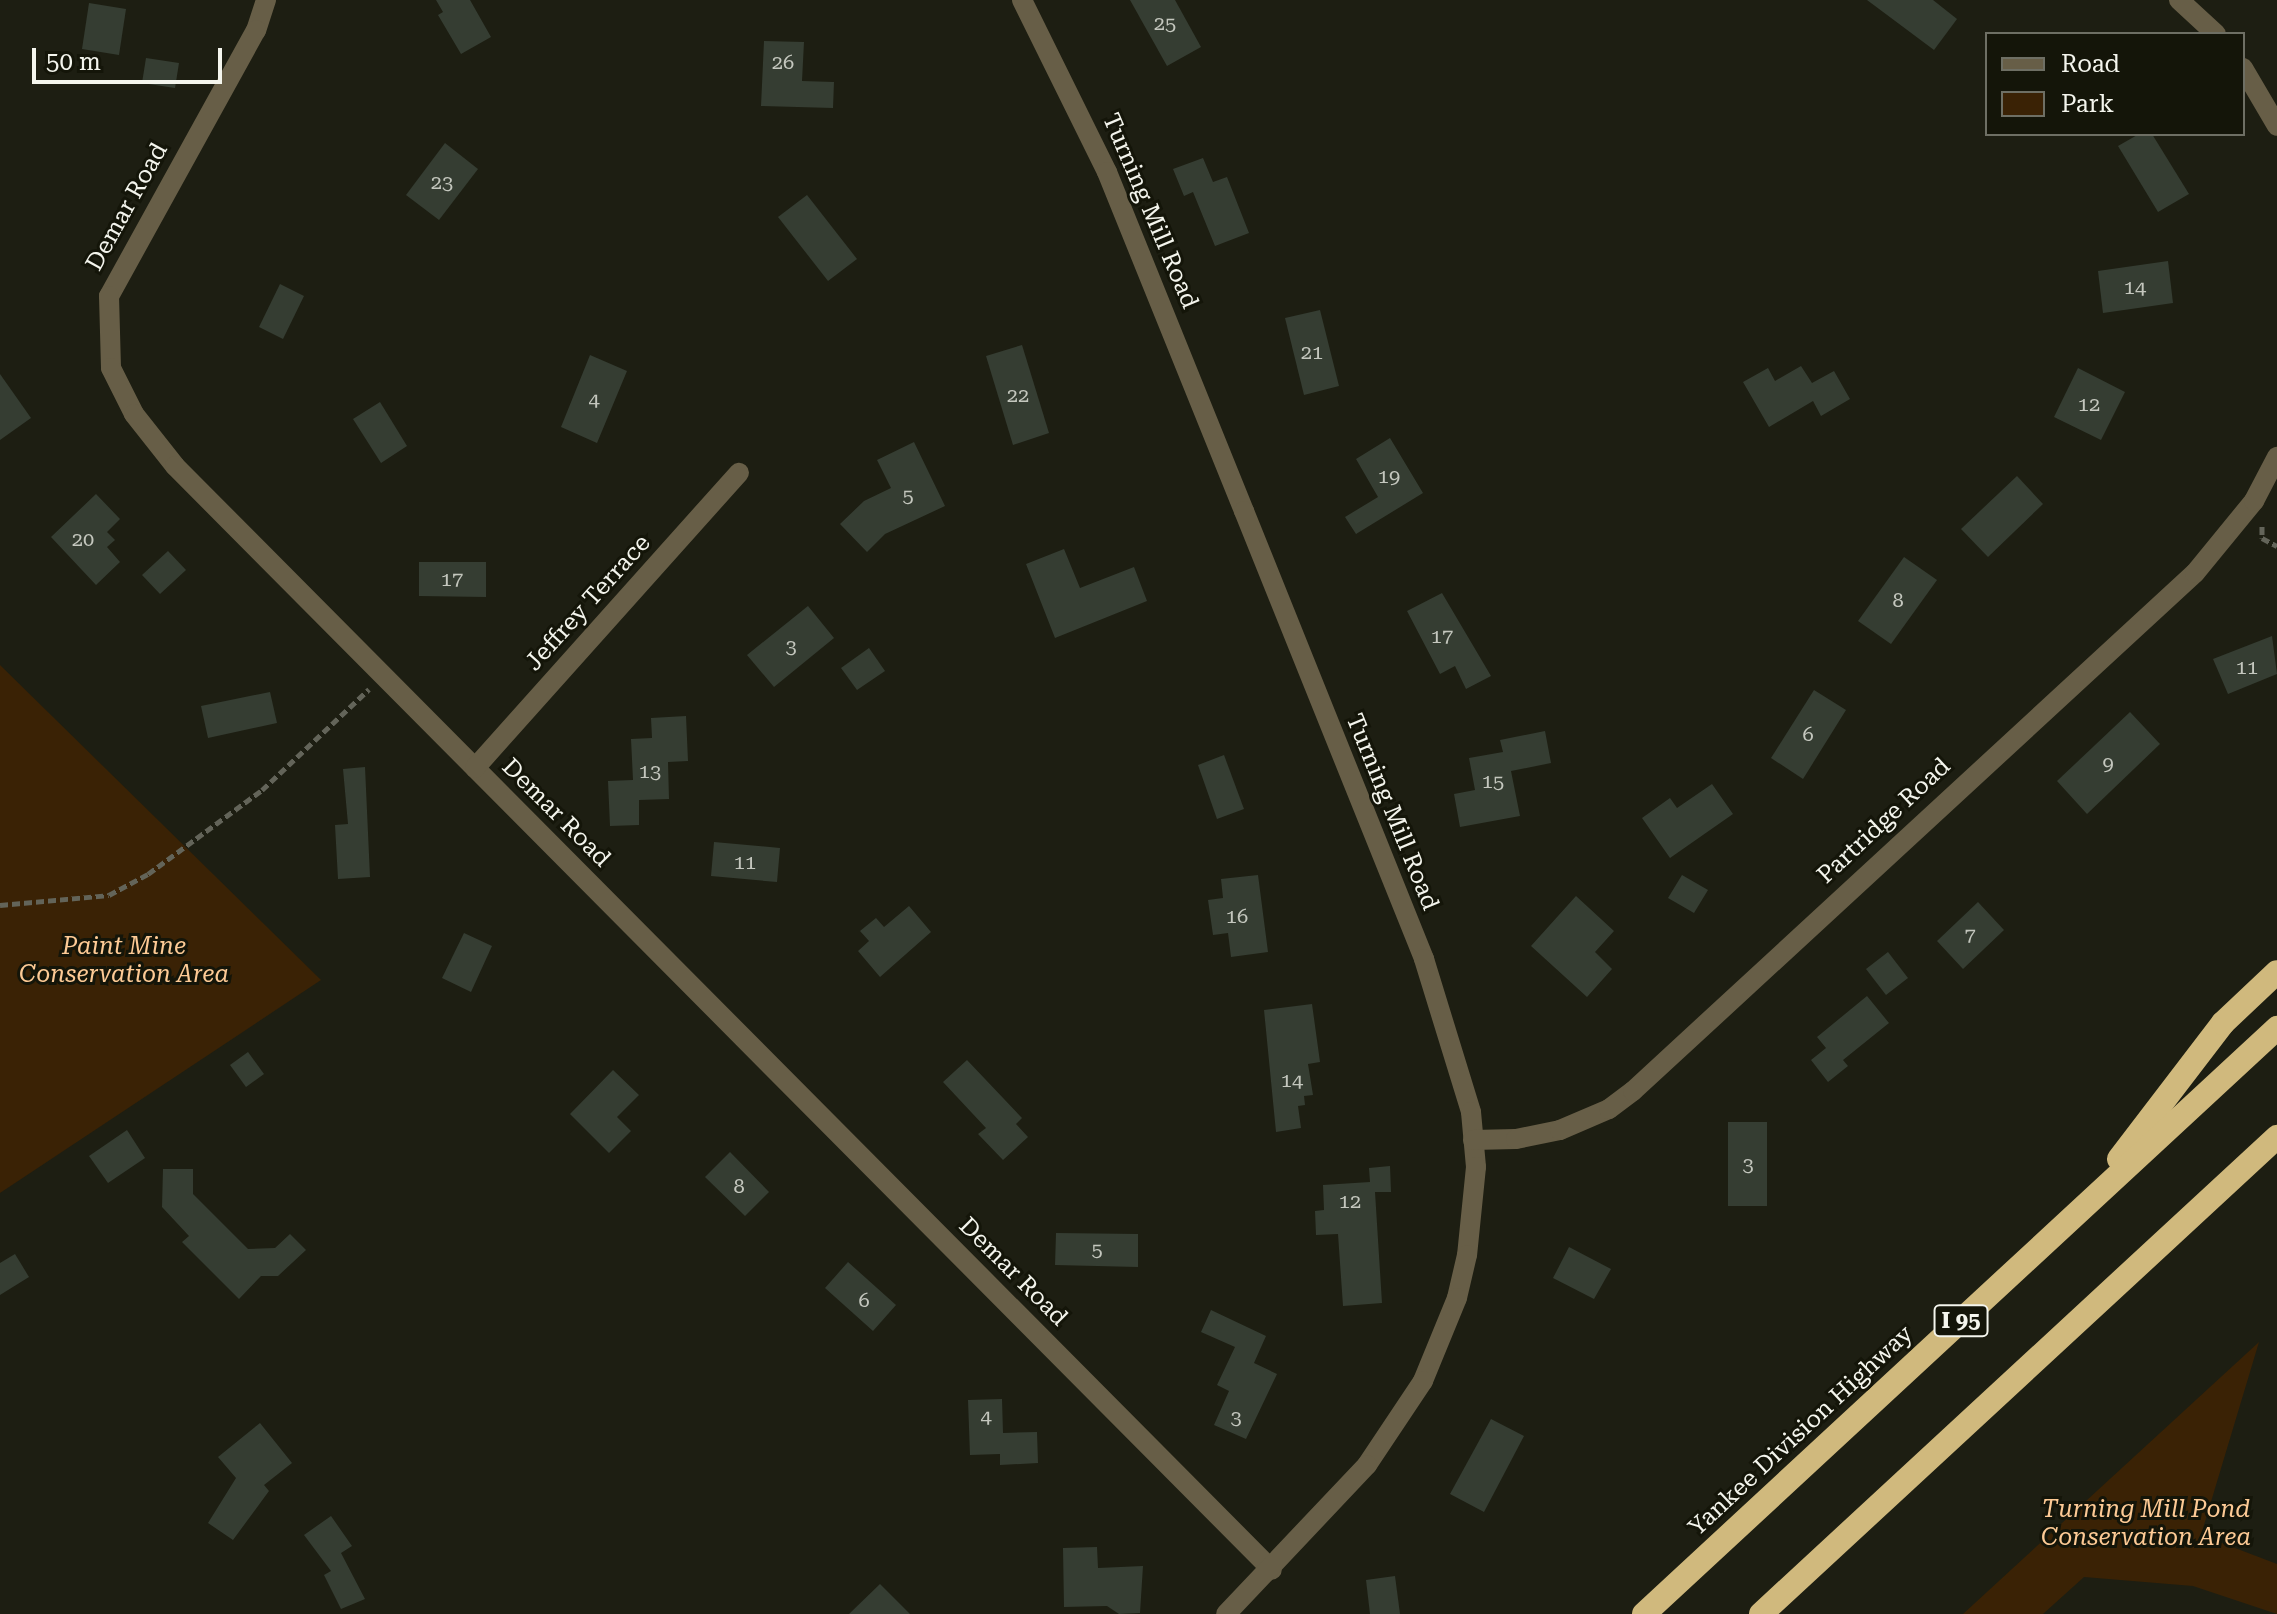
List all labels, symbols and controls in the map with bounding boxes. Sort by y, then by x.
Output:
house number: 25 [1154,11,1176,35]
scale bar [36,32,226,82]
legend [1985,32,2245,136]
text: 50 m [46,48,101,76]
house number: 26 [772,50,794,74]
text: Road [2061,50,2120,78]
text: Park [2061,90,2114,118]
street label: Turning Mill Road [1096,109,1204,313]
street label: Demar Road [80,138,174,276]
house number: 23 [431,170,453,194]
house number: 14 [2124,275,2146,299]
house number: 21 [1301,340,1323,364]
house number: 22 [1007,383,1029,407]
house number: 4 [588,387,600,411]
house number: 12 [2078,392,2100,416]
house number: 19 [1378,464,1400,488]
house number: 5 [902,483,914,507]
house number: 20 [72,527,94,551]
street label: Jeffrey Terrace [519,529,657,677]
house number: 17 [441,567,463,591]
house number: 8 [1892,588,1904,612]
house number: 17 [1431,624,1453,648]
house number: 3 [785,634,797,658]
house number: 11 [2236,655,2258,679]
street label: Turning Mill Road [1339,710,1445,914]
house number: 6 [1802,722,1814,746]
house number: 9 [2102,751,2114,775]
street label: Partridge Road [1812,752,1956,890]
street label: Demar Road [496,753,616,873]
house number: 13 [639,759,661,783]
house number: 15 [1482,769,1504,793]
house number: 11 [734,850,756,874]
house number: 16 [1226,904,1248,928]
house number: 7 [1964,923,1976,947]
park label: Paint Mine Conservation Area [19,933,229,989]
house number: 14 [1281,1068,1303,1092]
house number: 3 [1742,1152,1754,1176]
house number: 8 [733,1174,745,1198]
house number: 12 [1339,1189,1361,1213]
street label: Demar Road [953,1212,1073,1332]
house number: 5 [1091,1237,1103,1261]
house number: 6 [858,1288,870,1312]
road number: I 95 [1933,1303,1989,1339]
street label: Yankee Division Highway [1683,1320,1919,1542]
house number: 4 [980,1404,992,1428]
house number: 3 [1230,1405,1242,1429]
park label: Turning Mill Pond Conservation Area [2041,1496,2251,1552]

